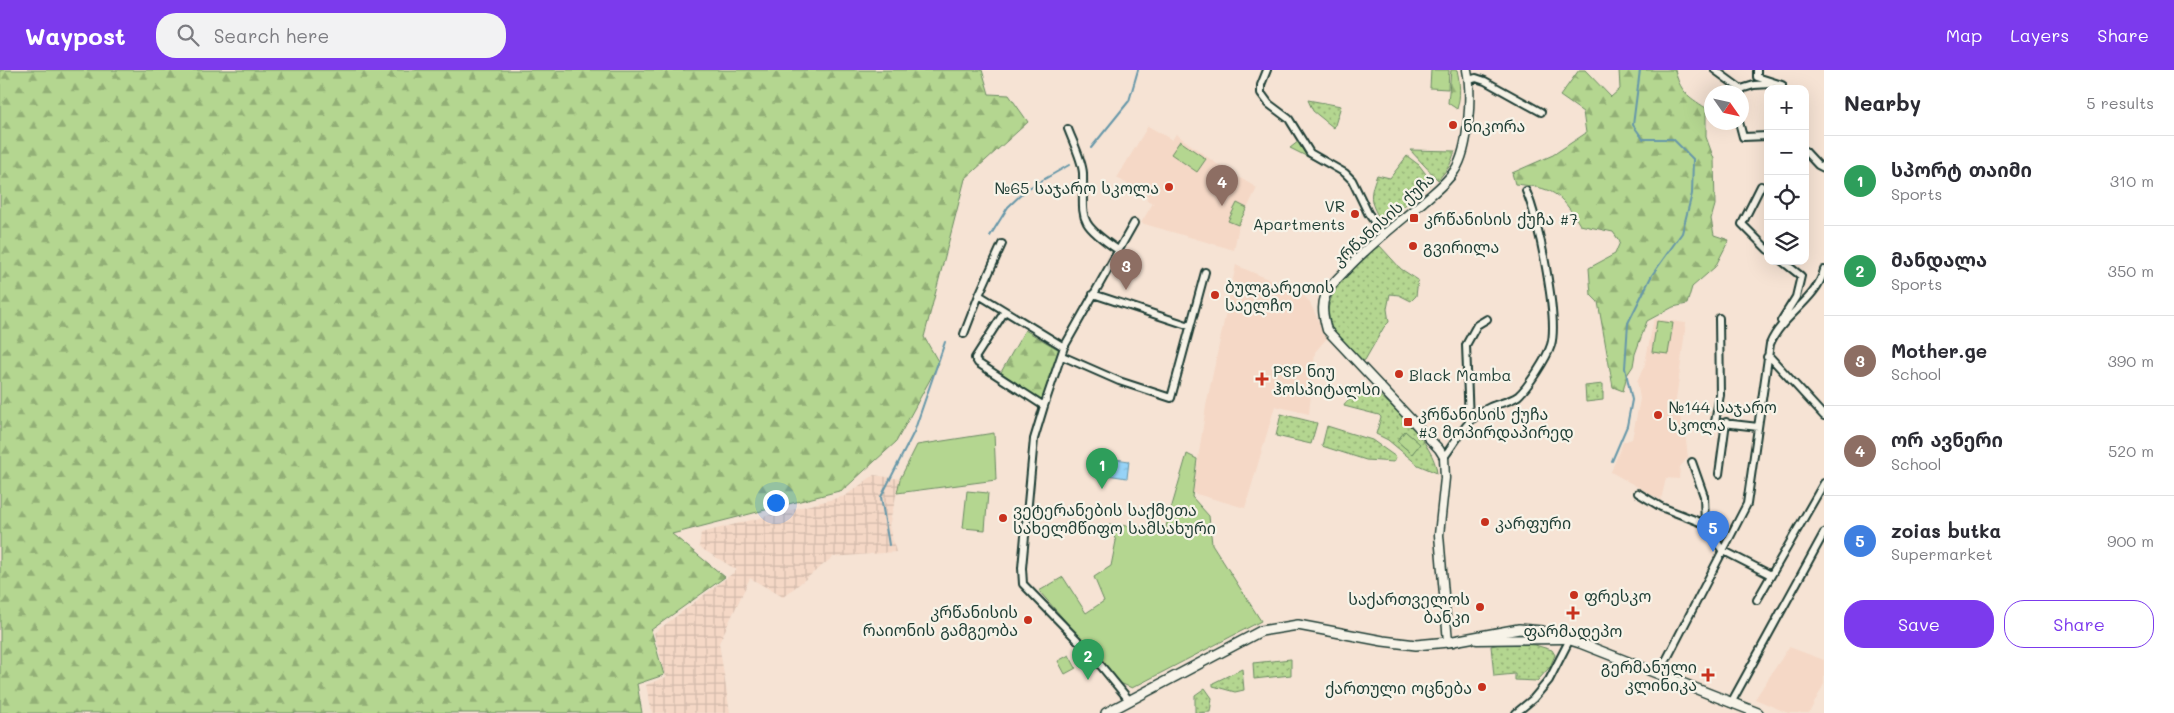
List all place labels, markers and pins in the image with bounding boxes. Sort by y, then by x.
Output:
place label: ნიკორა [1463,115,1525,136]
marker: ნიკორა [1447,119,1459,131]
pin: 4 [1206,165,1238,206]
place label: №65 საჯარო სკოლა [994,177,1159,199]
marker: №65 საჯარო სკოლა [1163,181,1175,193]
place label: VR Apartments [1253,195,1345,234]
marker: VR Apartments [1349,208,1361,220]
place label: კრწანისის ქუჩა #7 [1424,208,1578,229]
marker: კრწანისის ქუჩა #7 [1408,212,1420,224]
place label: გვირილა [1423,236,1499,258]
marker: გვირილა [1407,240,1419,252]
pin: 3 [1110,249,1142,290]
place label: ბულგარეთის საელჩო [1225,276,1334,316]
marker: ბულგარეთის საელჩო [1209,289,1221,301]
place label: PSP ნიუ ჰოსპიტალსი [1273,360,1380,400]
place label: Black Mamba [1409,364,1512,385]
marker: Black Mamba [1393,368,1405,380]
marker: PSP ნიუ ჰოსპიტალსი [1255,372,1269,386]
place label: №144 საჯარო სკოლა [1668,396,1777,436]
place label: კრწანისის ქუჩა #3 მოპირდაპირედ [1418,403,1574,443]
marker: №144 საჯარო სკოლა [1652,409,1664,421]
marker: კრწანისის ქუჩა #3 მოპირდაპირედ [1402,416,1414,428]
pin: 1 [1086,448,1118,489]
place label: ვეტერანების საქმეთა სახელმწიფო სამსახური [1013,499,1216,539]
pin: 5 [1697,511,1729,552]
marker: ვეტერანების საქმეთა სახელმწიფო სამსახური [997,512,1009,524]
place label: კარფური [1495,512,1571,533]
marker: კარფური [1479,516,1491,528]
place label: ფრესკო [1584,585,1651,606]
place label: საქართველოს ბანკი [1348,588,1470,627]
marker: ფრესკო [1568,589,1580,601]
place label: კრწანისის რაიონის გამგეობა [863,601,1018,640]
marker: საქართველოს ბანკი [1474,601,1486,613]
marker: ფარმადეპო [1567,607,1579,619]
marker: კრწანისის რაიონის გამგეობა [1022,614,1034,626]
place label: ფარმადეპო [1524,620,1622,642]
pin: 2 [1072,639,1104,680]
place label: გერმანული კლინიკა [1601,656,1697,696]
marker: გერმანული კლინიკა [1701,668,1715,682]
place label: ქართული ოცნება [1325,677,1472,699]
marker: ქართული ოცნება [1476,681,1488,693]

